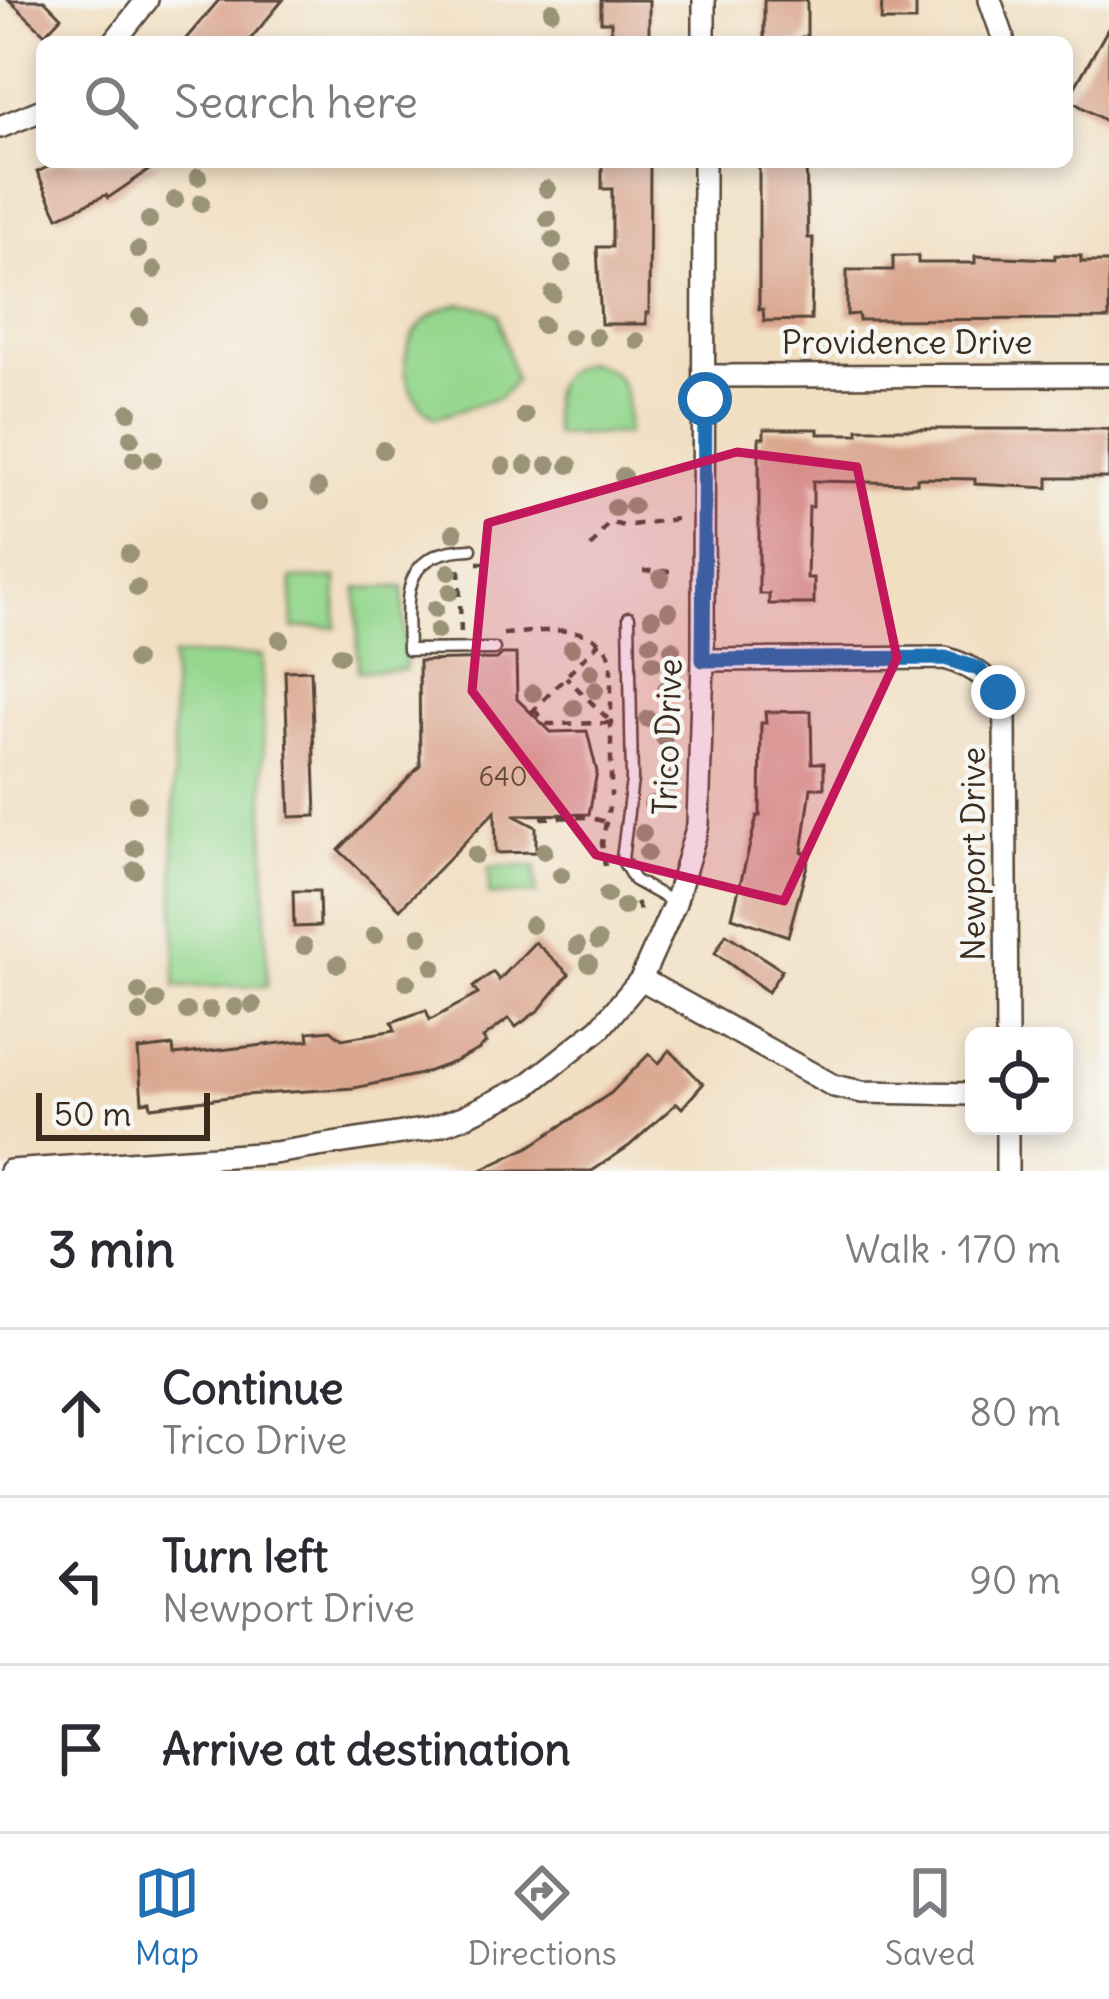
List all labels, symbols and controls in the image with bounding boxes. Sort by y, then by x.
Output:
search box [36,36,1073,168]
icon: search [78,69,144,135]
text: Search here [174,74,418,130]
street label: Providence Drive [782,321,1032,363]
route start [678,372,732,426]
street label: Trico Drive [643,658,691,816]
route end [971,665,1025,719]
street label: Newport Drive [952,747,994,961]
house number: 640 [479,759,527,793]
map controls [965,1027,1073,1135]
button: locate [965,1027,1073,1135]
scale bar [36,1087,210,1140]
text: 50 m [54,1093,131,1135]
text: 3 min [48,1217,175,1281]
text: Walk · 170 m [845,1225,1061,1274]
text: Continue [162,1360,344,1416]
icon: ahead [48,1380,114,1446]
text: 80 m [969,1388,1061,1437]
text: Trico Drive [162,1416,347,1465]
text: Turn left [162,1528,328,1584]
icon: left [48,1548,114,1614]
text: 90 m [969,1556,1061,1605]
text: Newport Drive [162,1584,415,1633]
icon: arrive [48,1716,114,1782]
text: Arrive at destination [162,1721,571,1777]
tab: Map [134,1860,200,1974]
tab: Directions [468,1860,617,1974]
tab: Saved [885,1860,975,1974]

